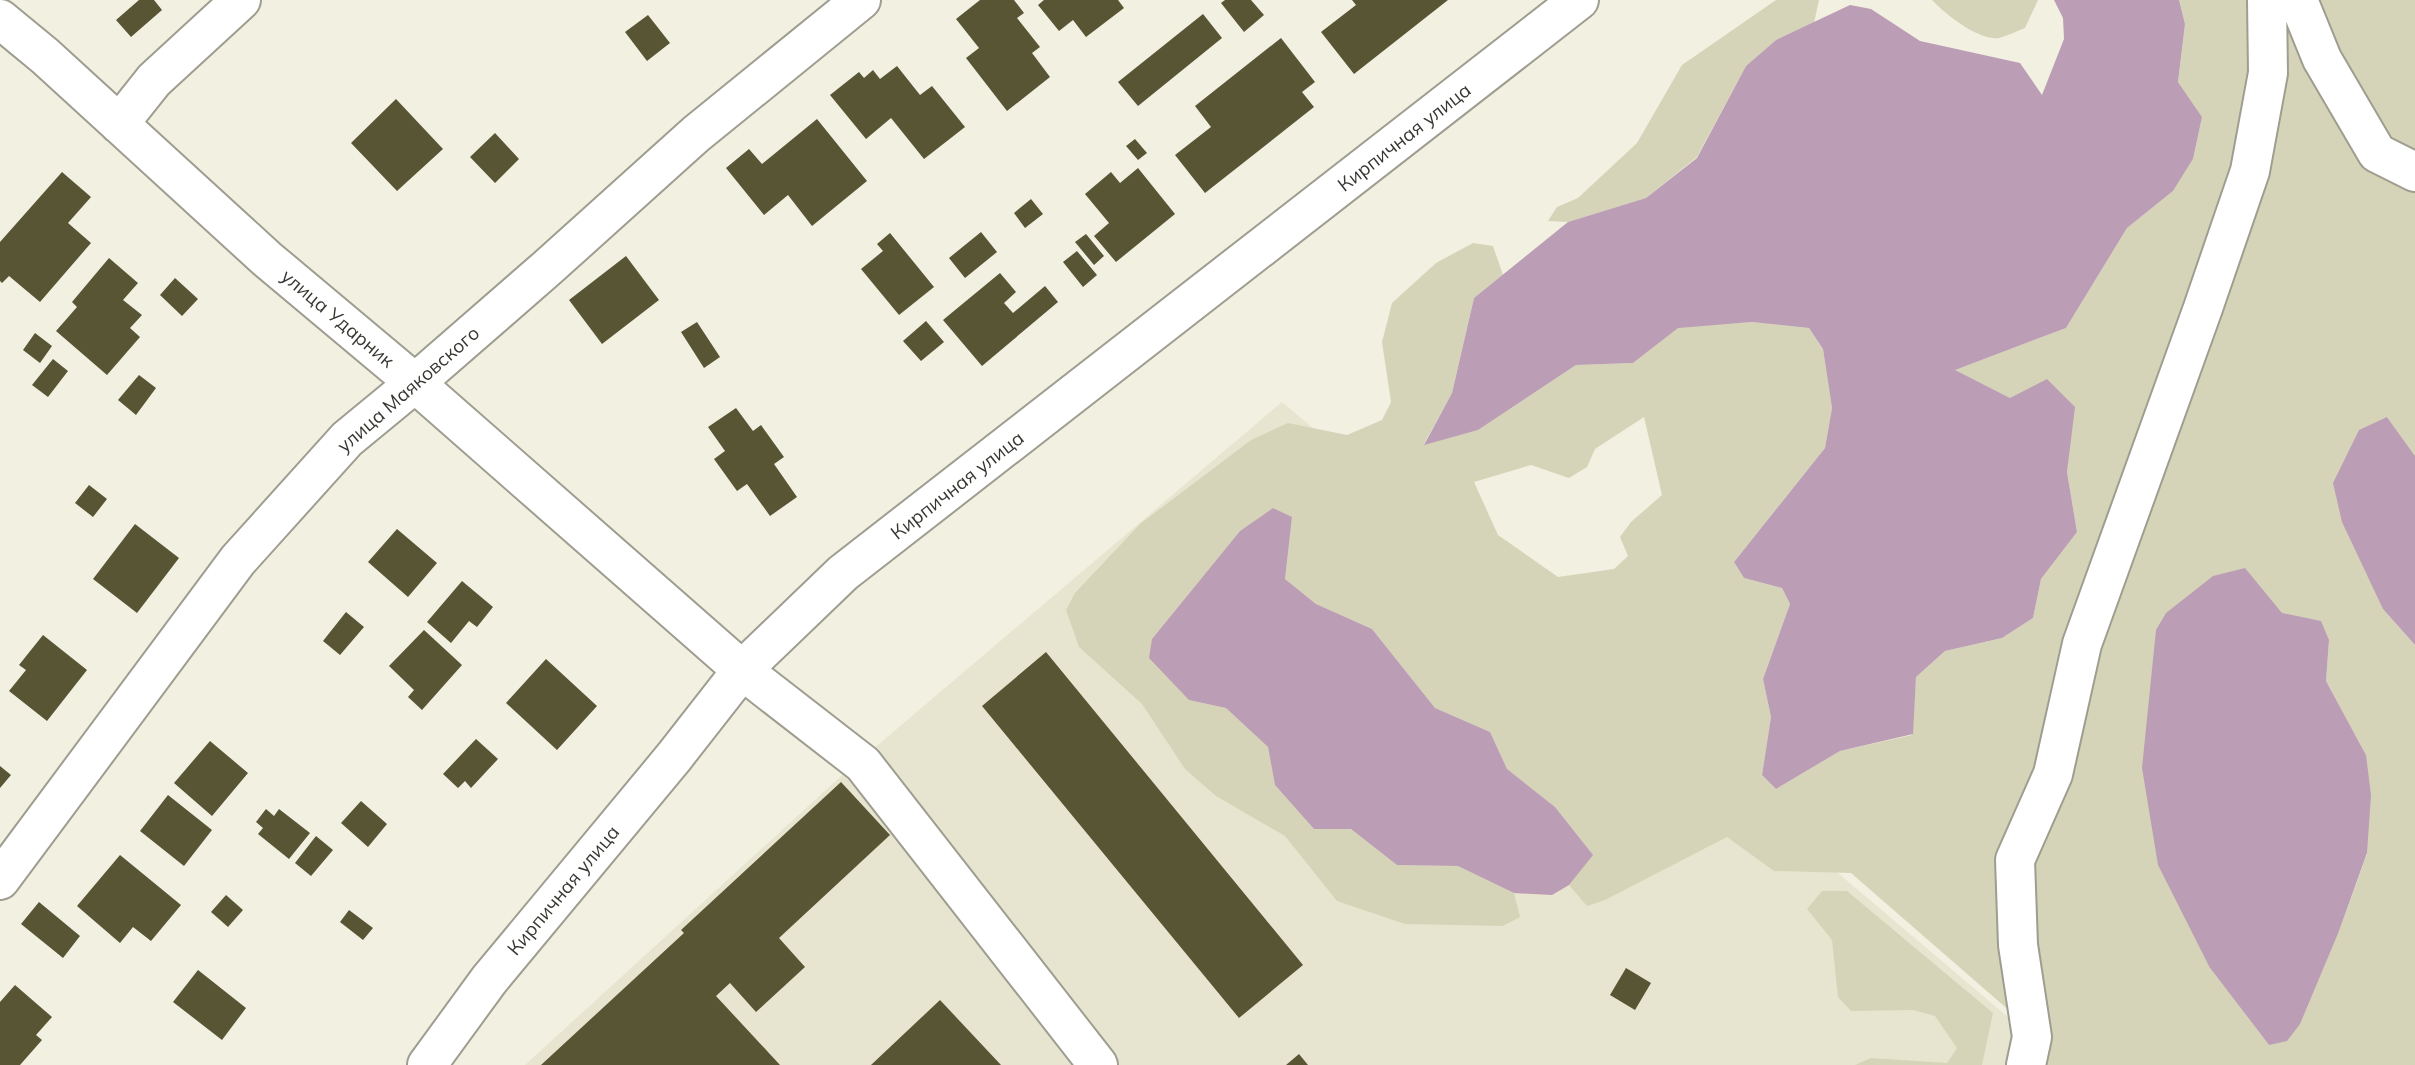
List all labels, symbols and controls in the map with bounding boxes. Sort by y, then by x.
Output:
street label: Кирпичная улица [1333,78,1475,196]
street label: улица Ударник [276,264,400,373]
street label: улица Маяковского [332,321,484,457]
street label: Кирпичная улица [886,426,1028,544]
street label: Кирпичная улица [502,820,624,960]

